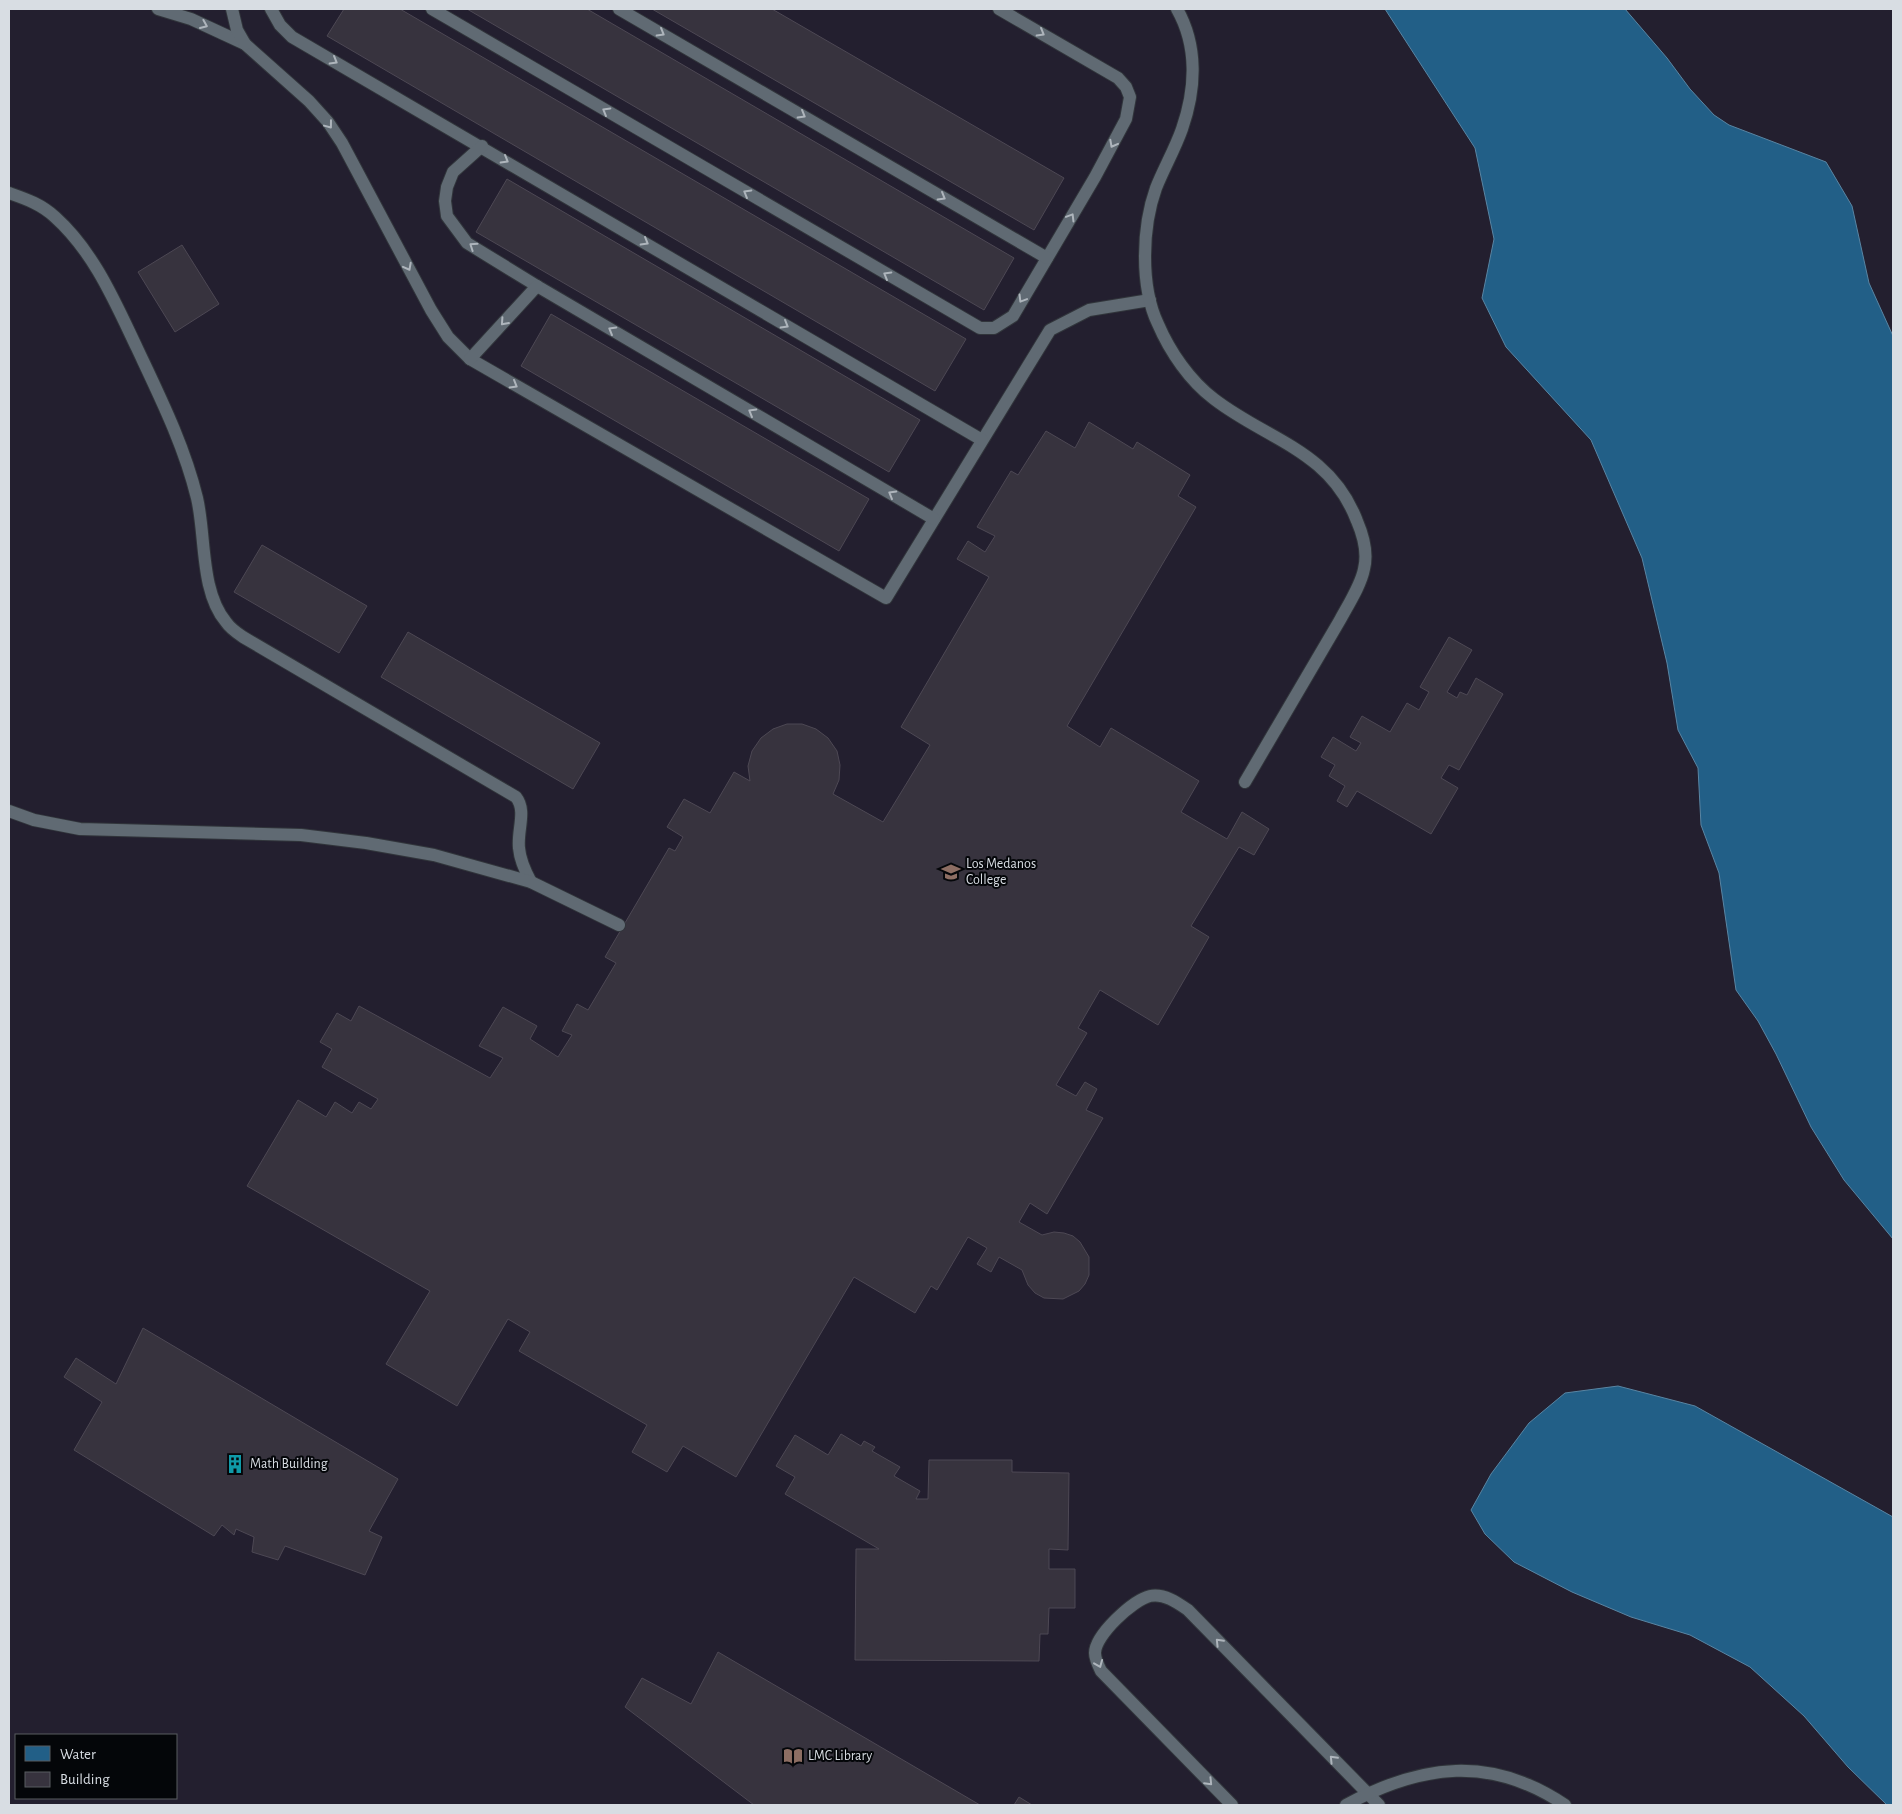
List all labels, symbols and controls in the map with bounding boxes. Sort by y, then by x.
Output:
one-way arrow [199,18,208,29]
one-way arrow [656,27,665,37]
one-way arrow [1036,27,1045,37]
one-way arrow [329,54,338,64]
one-way arrow [603,107,612,117]
one-way arrow [796,109,805,119]
one-way arrow [324,119,332,128]
one-way arrow [1109,139,1119,148]
one-way arrow [500,154,509,164]
one-way arrow [743,189,752,199]
one-way arrow [937,190,946,200]
one-way arrow [1065,214,1075,223]
one-way arrow [640,236,649,246]
one-way arrow [469,243,479,252]
one-way arrow [402,262,412,271]
one-way arrow [883,271,892,281]
one-way arrow [1019,294,1029,303]
one-way arrow [501,317,510,326]
one-way arrow [780,318,789,328]
one-way arrow [608,326,617,336]
one-way arrow [509,378,518,388]
one-way arrow [749,408,758,418]
one-way arrow [889,491,898,501]
place label: Los Medanos College [966,857,1036,887]
school or university icon: Los Medanos College [940,861,962,883]
building icon: Math Building [224,1453,246,1475]
place label: Math Building [250,1457,328,1471]
one-way arrow [1216,1639,1225,1648]
one-way arrow [1093,1659,1103,1668]
legend [15,1734,178,1799]
library icon: LMC Library [782,1745,804,1767]
text: Water [60,1747,96,1762]
place label: LMC Library [808,1749,872,1763]
one-way arrow [1329,1756,1338,1765]
text: Building [60,1772,110,1787]
one-way arrow [1203,1776,1212,1785]

